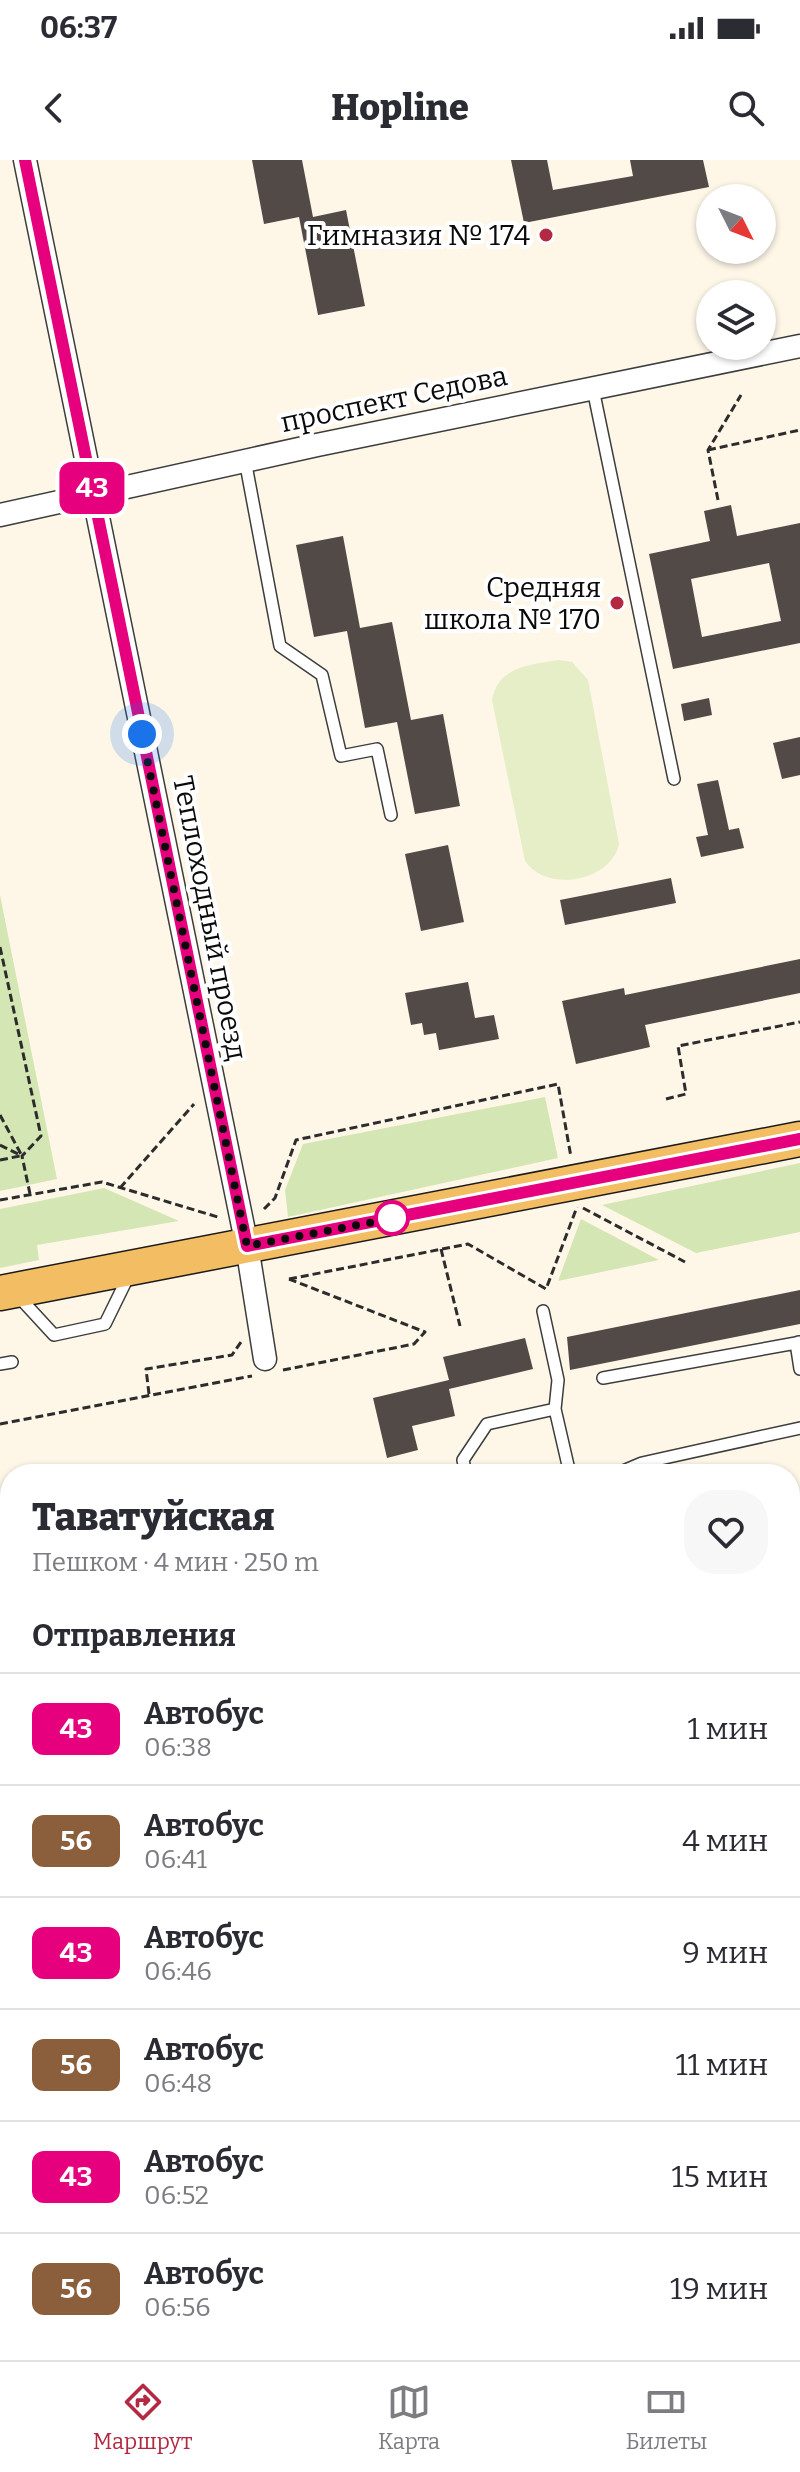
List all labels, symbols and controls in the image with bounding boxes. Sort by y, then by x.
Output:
text: 06:37 [40,10,117,46]
icon: back [32,86,76,130]
text: Hopline [331,86,469,130]
icon: search [724,86,768,130]
north arrow [696,184,776,264]
map controls [696,184,776,360]
place label: Гимназия № 174 [307,219,530,252]
marker: Гимназия № 174 [537,226,555,244]
button: layers [696,280,776,360]
street label: проспект Седова [278,359,510,439]
line badge: 43 [56,462,128,514]
text: 43 [75,471,109,504]
place label: Средняя школа № 170 [424,571,601,636]
marker: Средняя школа № 170 [608,594,626,612]
your location [122,714,162,754]
street label: Теплоходный проезд [166,773,254,1063]
unlabelled marker [375,1201,409,1235]
button: heart [684,1490,768,1574]
text: Таватуйская [32,1494,275,1540]
text: Пешком · 4 мин · 250 m [32,1547,319,1578]
text: Отправления [32,1618,236,1654]
text: Автобус [144,1696,264,1732]
text: 1 мин [688,1711,768,1747]
text: 43 [59,1712,93,1745]
text: 06:38 [144,1732,212,1763]
text: Автобус [144,1808,264,1844]
text: 4 мин [682,1823,768,1859]
text: 56 [60,1824,92,1857]
text: 06:41 [144,1844,207,1875]
text: Автобус [144,1920,264,1956]
text: 9 мин [682,1935,768,1971]
text: 43 [59,1936,93,1969]
text: 06:46 [144,1956,212,1987]
text: Автобус [144,2032,264,2068]
text: 11 мин [675,2047,768,2083]
text: 56 [60,2048,92,2081]
text: 06:48 [144,2068,212,2099]
text: Автобус [144,2144,264,2180]
text: 15 мин [672,2159,768,2195]
text: 43 [59,2160,93,2193]
text: 06:52 [144,2180,209,2211]
text: Автобус [144,2256,264,2292]
text: 19 мин [670,2271,768,2307]
text: 56 [60,2272,92,2305]
text: 06:56 [144,2292,211,2323]
tab: Маршрут [93,2380,192,2455]
tab: Карта [378,2380,440,2455]
tab: Билеты [626,2380,707,2455]

